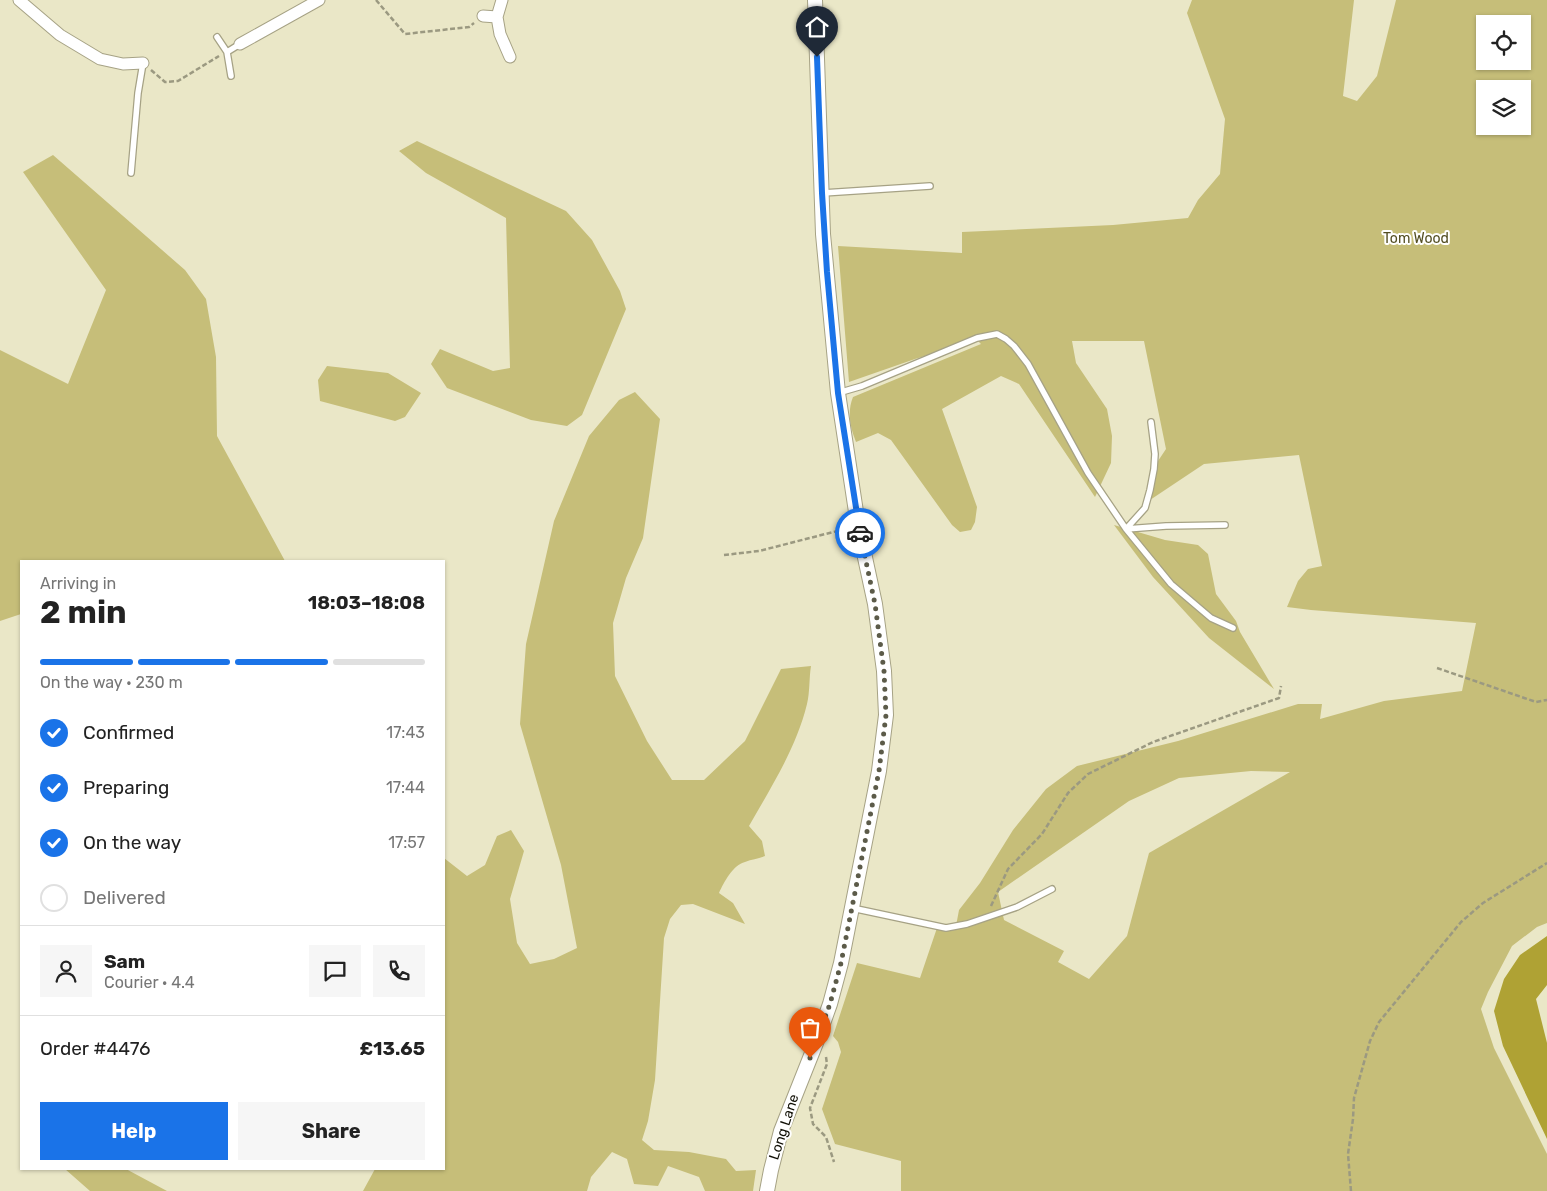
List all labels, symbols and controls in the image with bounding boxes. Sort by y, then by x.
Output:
pin [796,6,838,57]
icon: home [803,13,831,41]
map controls [1476,15,1531,135]
button: locate [1476,15,1531,70]
button: layers [1476,80,1531,135]
park label: Tom Wood [1383,230,1449,247]
courier [835,508,885,558]
icon: car [846,519,874,547]
text: Arriving in [40,574,116,593]
text: 18:03–18:08 [308,591,425,614]
text: 2 min [40,593,127,631]
text: On the way · 230 m [40,673,183,692]
icon: check [40,719,68,747]
text: Confirmed [83,721,174,744]
text: 17:43 [386,723,425,742]
icon: check [40,774,68,802]
text: Preparing [83,776,169,799]
text: 17:44 [386,778,425,797]
icon: check [40,829,68,857]
text: On the way [83,831,181,854]
text: 17:57 [388,833,425,852]
text: Delivered [83,886,166,909]
button: person [40,945,92,997]
button: chat [309,945,361,997]
button: phone [373,945,425,997]
text: Sam [104,950,145,973]
text: Courier · 4.4 [104,973,195,992]
pin [789,1007,831,1058]
icon: bag [796,1014,824,1042]
text: Order #4476 [40,1037,150,1060]
text: £13.65 [359,1037,425,1060]
street label: Long Lane [765,1092,803,1162]
button: Help [40,1102,228,1160]
button: Share [238,1102,425,1160]

